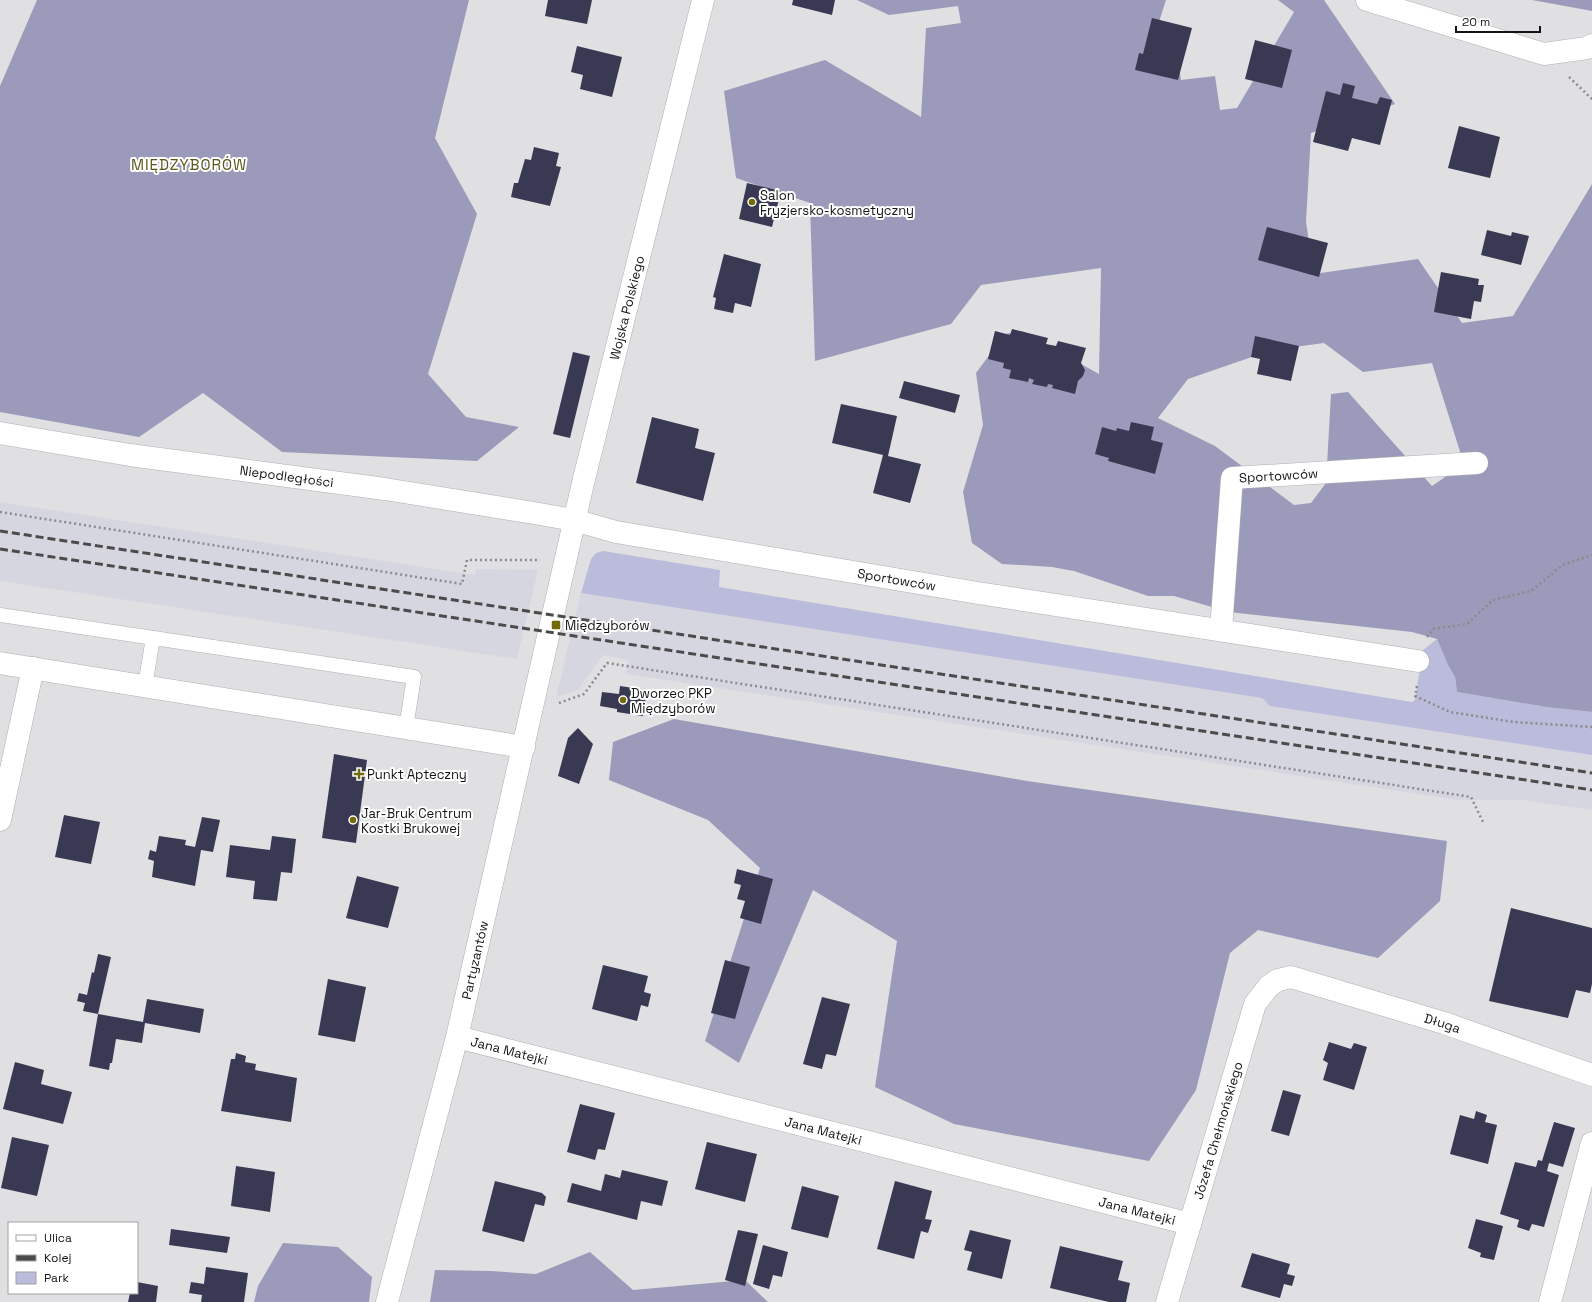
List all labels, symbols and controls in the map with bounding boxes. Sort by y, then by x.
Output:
scale bar [1456,8,1540,34]
text: 20 m [1462,14,1490,30]
district label: MIĘDZYBORÓW [131,155,247,174]
place label: Salon Fryzjersko-kosmetyczny [760,187,914,219]
marker: Salon Fryzjersko-kosmetyczny [747,197,757,207]
street label: Wojska Polskiego [605,254,648,362]
street label: Niepodległości [239,461,335,491]
street label: Sportowców [1238,464,1319,486]
street label: Sportowców [856,564,937,594]
place label: Międzyborów [565,617,650,634]
marker: Międzyborów [550,619,562,631]
place label: Dworzec PKP Międzyborów [631,685,716,717]
marker: Dworzec PKP Międzyborów [618,695,628,705]
place label: Punkt Apteczny [367,766,467,783]
marker: Punkt Apteczny [354,769,364,779]
place label: Jar-Bruk Centrum Kostki Brukowej [361,805,472,837]
marker: Jar-Bruk Centrum Kostki Brukowej [348,815,358,825]
street label: Partyzantów [457,919,492,1001]
street label: Długa [1422,1009,1464,1037]
street label: Jana Matejki [469,1032,550,1068]
street label: Józefa Chełmońskiego [1189,1059,1246,1201]
street label: Jana Matejki [783,1112,864,1148]
street label: Jana Matejki [1097,1193,1178,1229]
legend [8,1222,138,1294]
text: Ulica [44,1230,72,1246]
text: Kolej [44,1250,72,1266]
text: Park [44,1270,69,1286]

